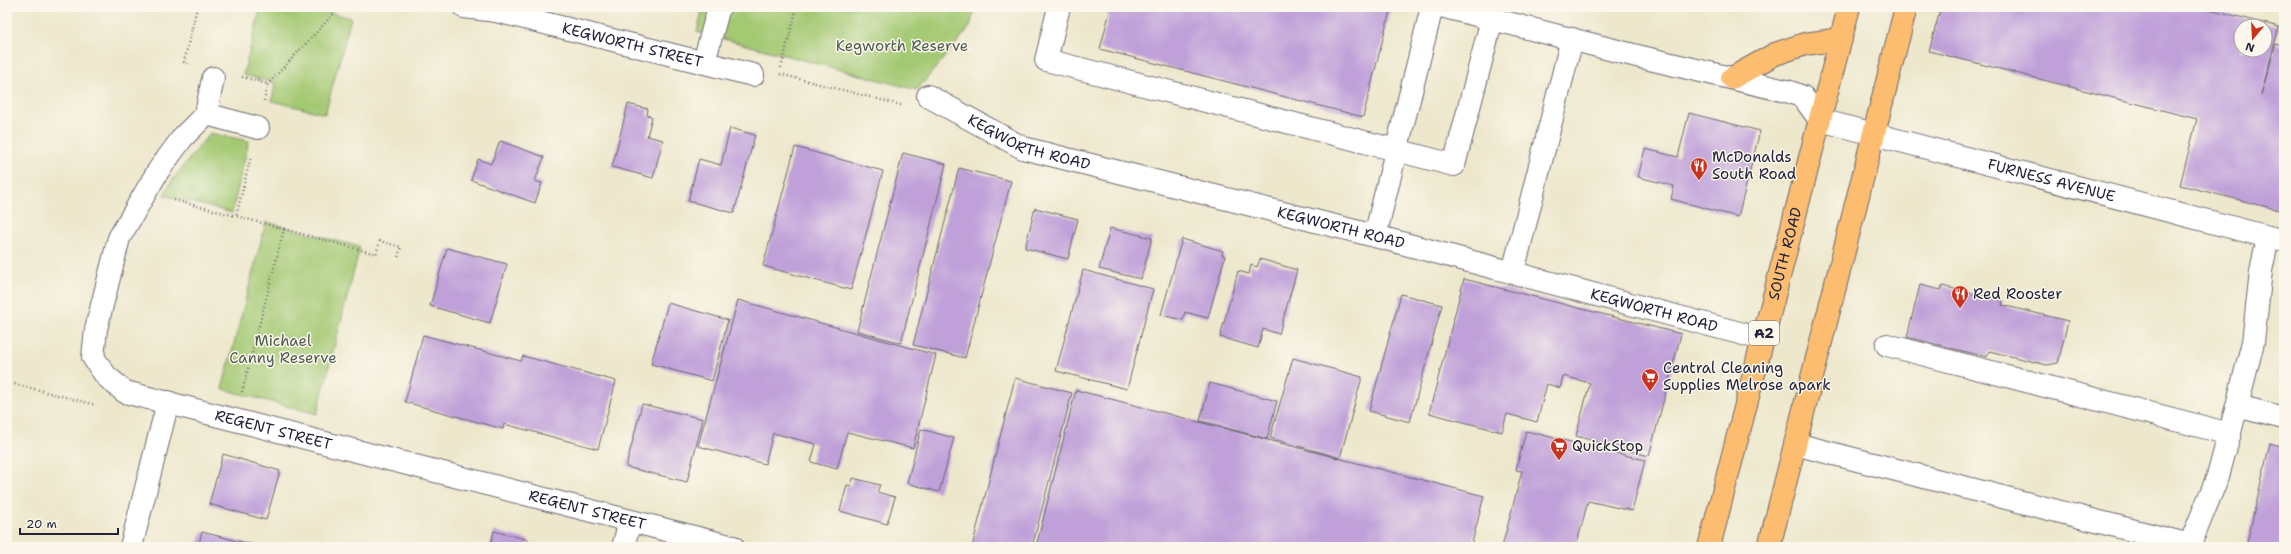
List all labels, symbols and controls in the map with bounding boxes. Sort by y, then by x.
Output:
street label: KEGWORTH STREET [560,18,705,72]
north arrow [2233,18,2273,58]
park label: Kegworth Reserve [836,36,968,56]
text: N [2243,38,2257,56]
street label: KEGWORTH ROAD [964,110,1093,174]
place label: McDonalds South Road [1712,147,1797,184]
street label: FURNESS AVENUE [1985,154,2117,207]
restaurant icon: McDonalds South Road [1689,156,1709,181]
street label: KEGWORTH ROAD [1275,202,1407,253]
street label: SOUTH ROAD [1763,205,1807,302]
street label: KEGWORTH ROAD [1588,284,1720,337]
restaurant icon: Red Rooster [1950,284,1970,309]
place label: Red Rooster [1973,284,2062,304]
road number: A2 [1749,321,1779,345]
park label: Michael Canny Reserve [229,331,337,368]
place label: Central Cleaning Supplies Melrose apark [1663,358,1831,395]
supermarket icon: Central Cleaning Supplies Melrose apark [1640,367,1660,392]
street label: REGENT STREET [213,405,334,454]
supermarket icon: QuickStop [1549,436,1569,461]
place label: QuickStop [1572,436,1643,456]
street label: REGENT STREET [527,485,648,534]
scale bar [20,510,118,536]
text: 20 m [26,516,57,532]

